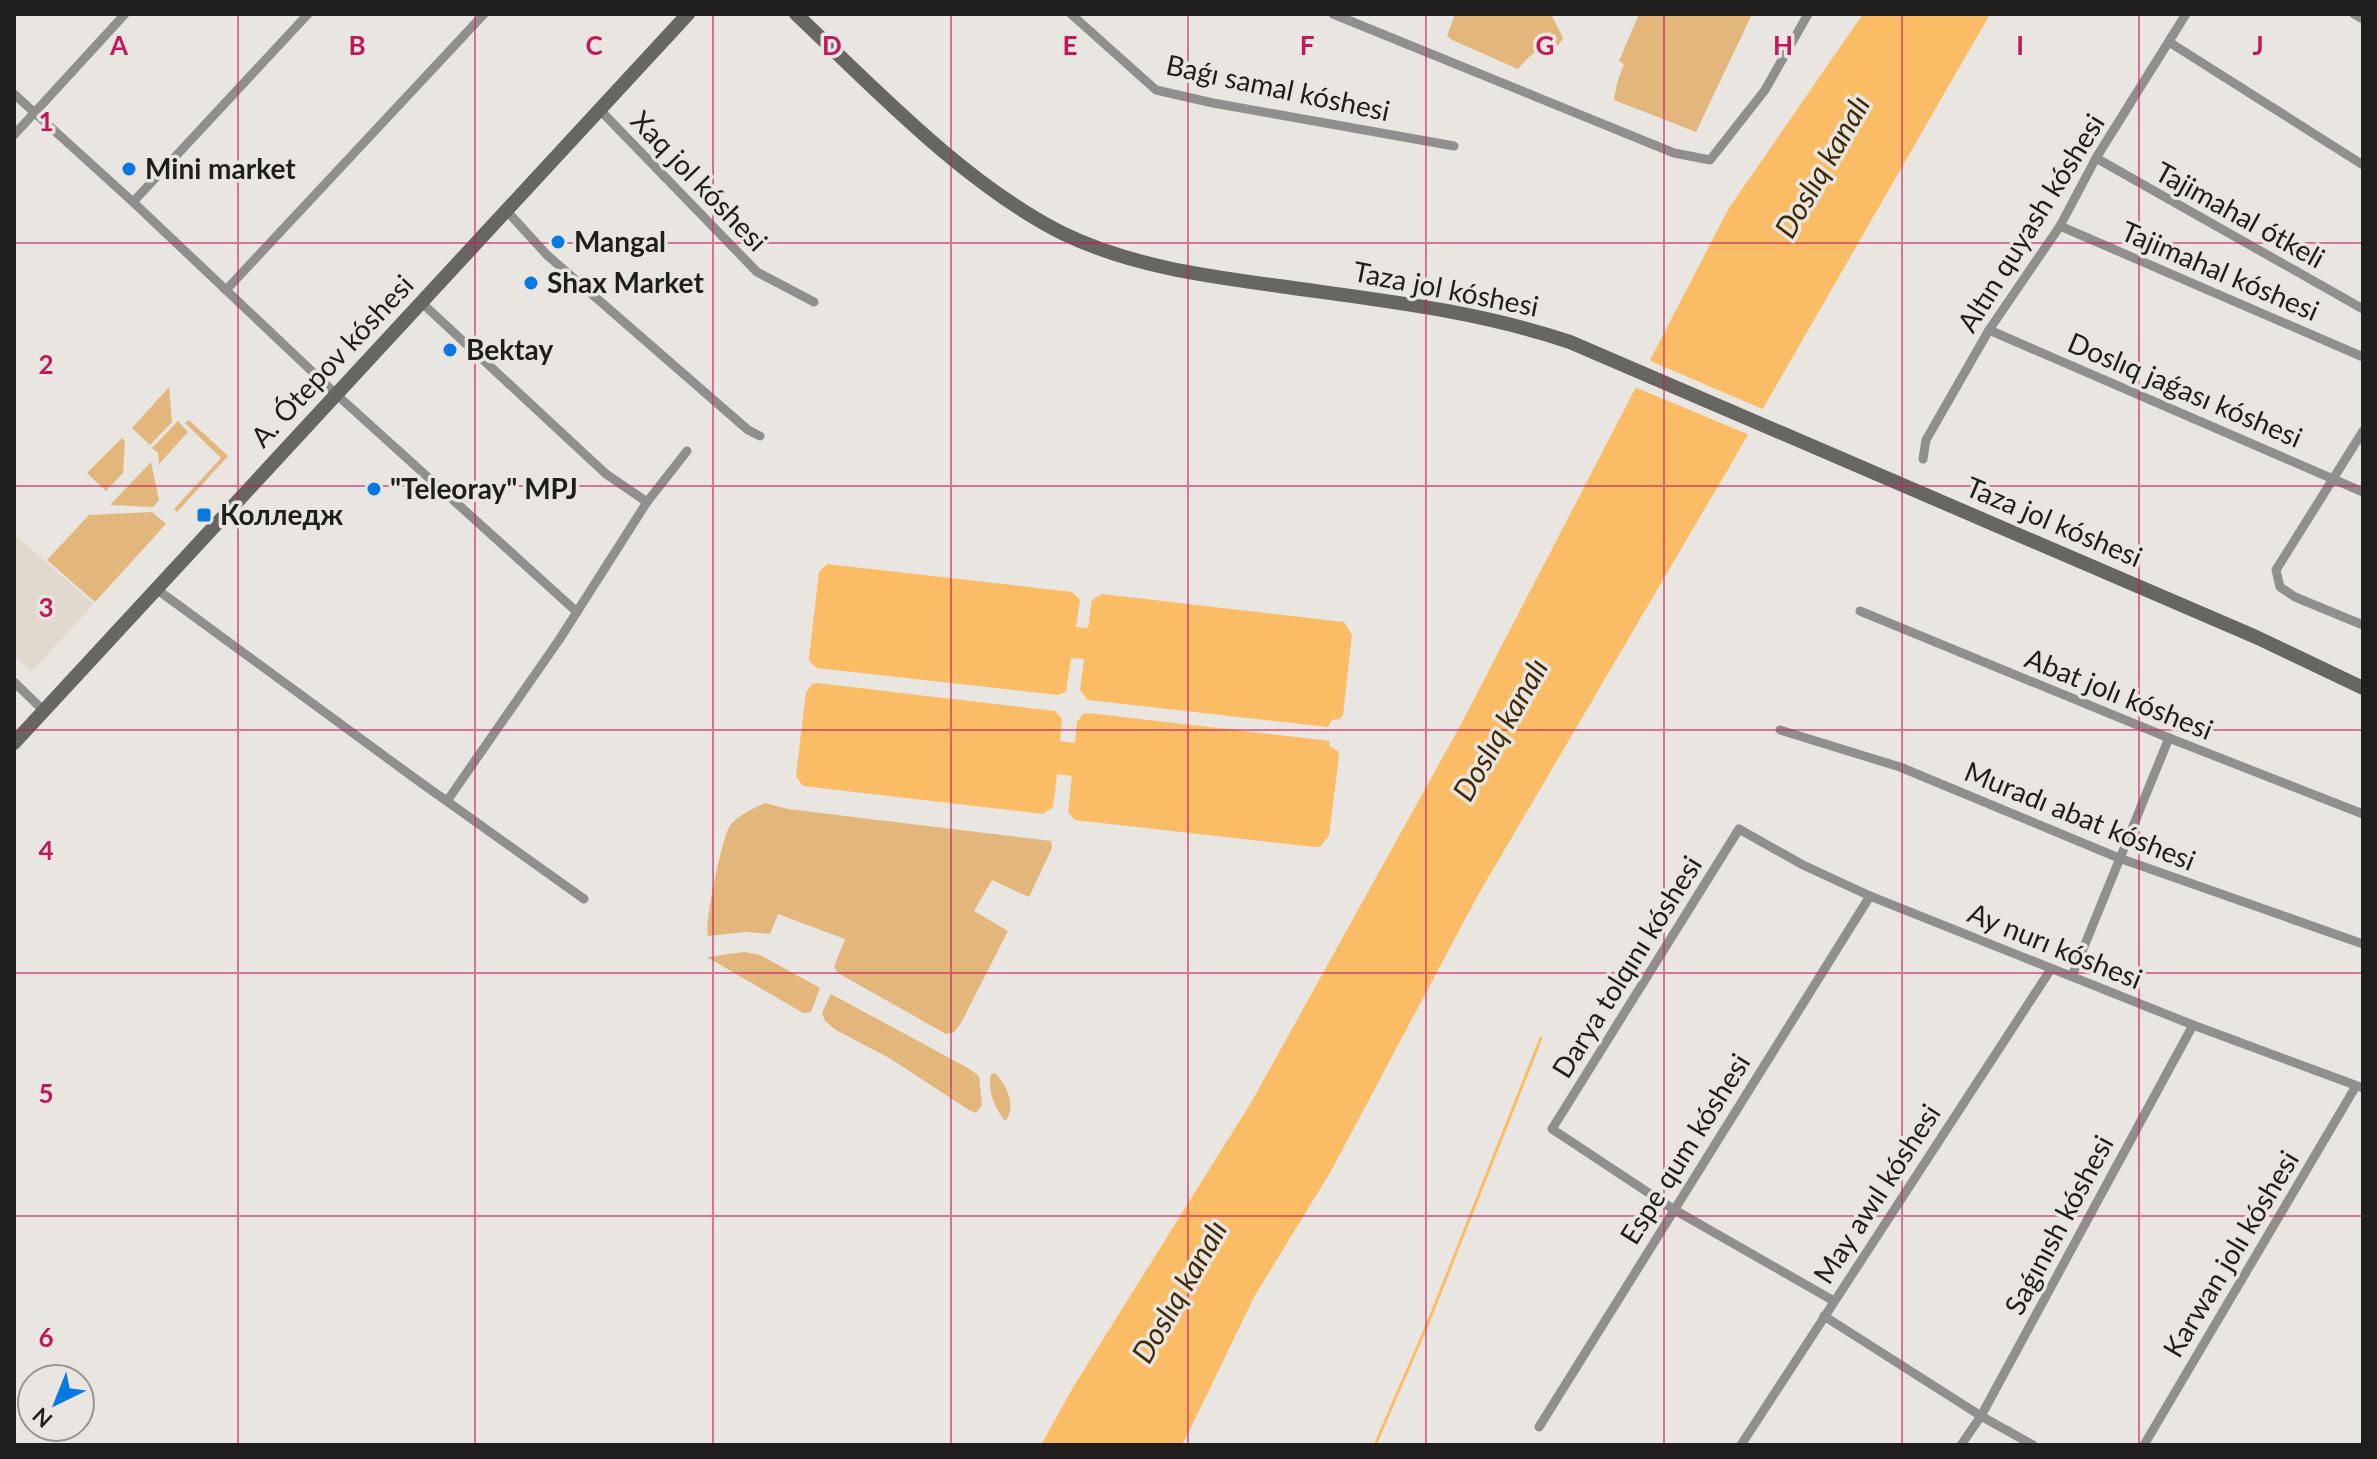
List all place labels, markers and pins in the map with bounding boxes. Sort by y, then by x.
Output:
place label: Mini market [145,151,296,185]
marker: Mini market [120,160,138,178]
place label: Mangal [574,224,666,258]
marker: Mangal [549,233,567,251]
place label: Shax Market [547,265,704,299]
marker: Shax Market [522,274,540,292]
place label: Bektay [466,332,553,366]
marker: Bektay [441,341,459,359]
place label: "Teleoray" MPJ [390,471,578,505]
marker: "Teleoray" MPJ [365,480,383,498]
place label: Колледж [220,497,343,531]
marker: Колледж [195,506,213,524]

